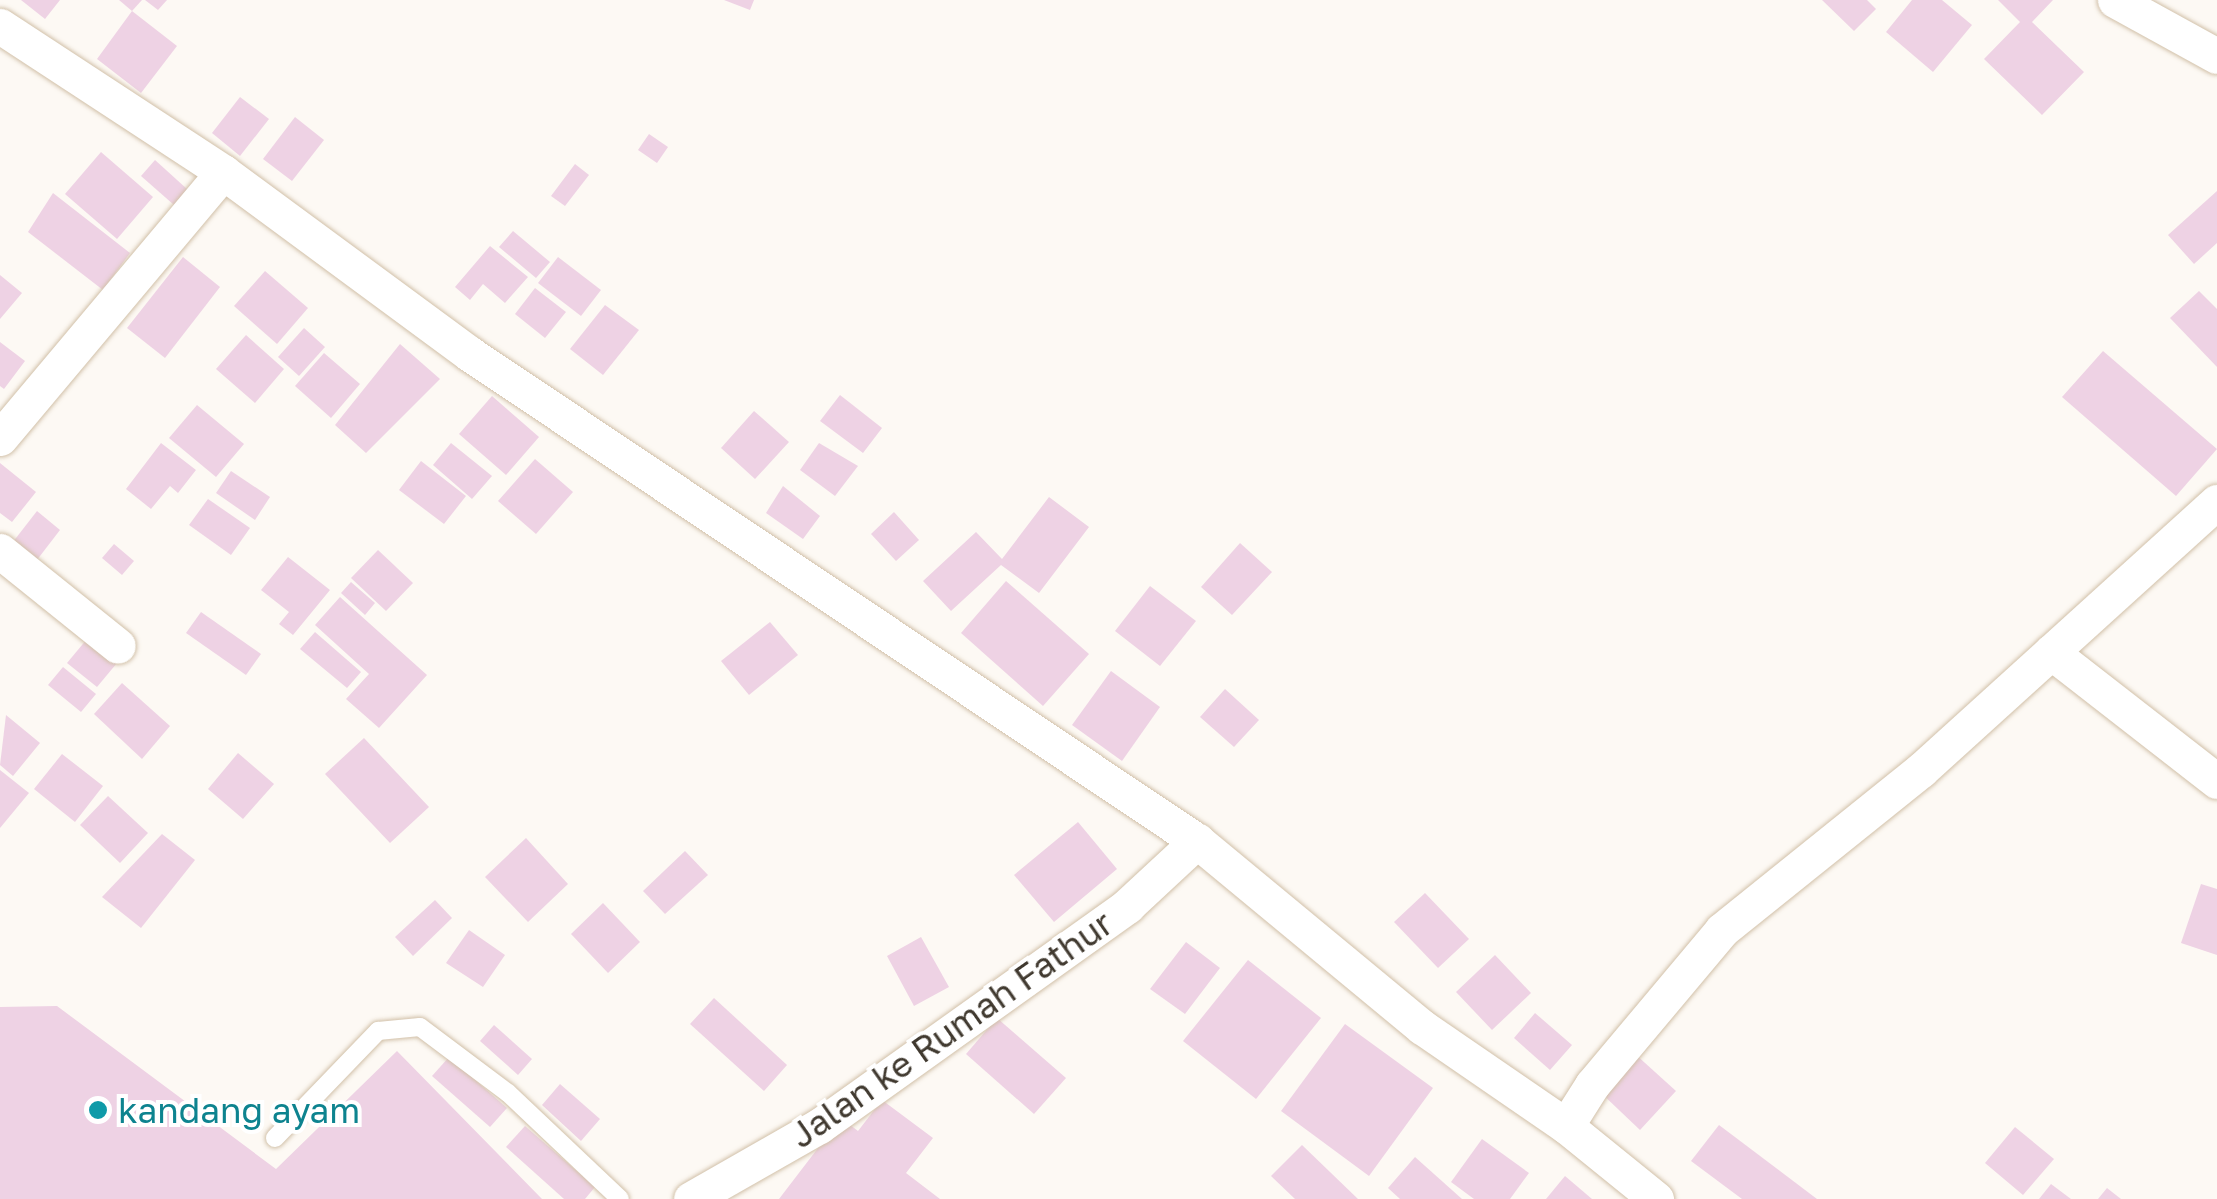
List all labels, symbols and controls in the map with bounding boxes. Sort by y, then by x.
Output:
street label: Jalan ke Rumah Fathur [782,902,1120,1156]
place label: kandang ayam [118,1089,360,1131]
marker: kandang ayam [87,1099,109,1121]

